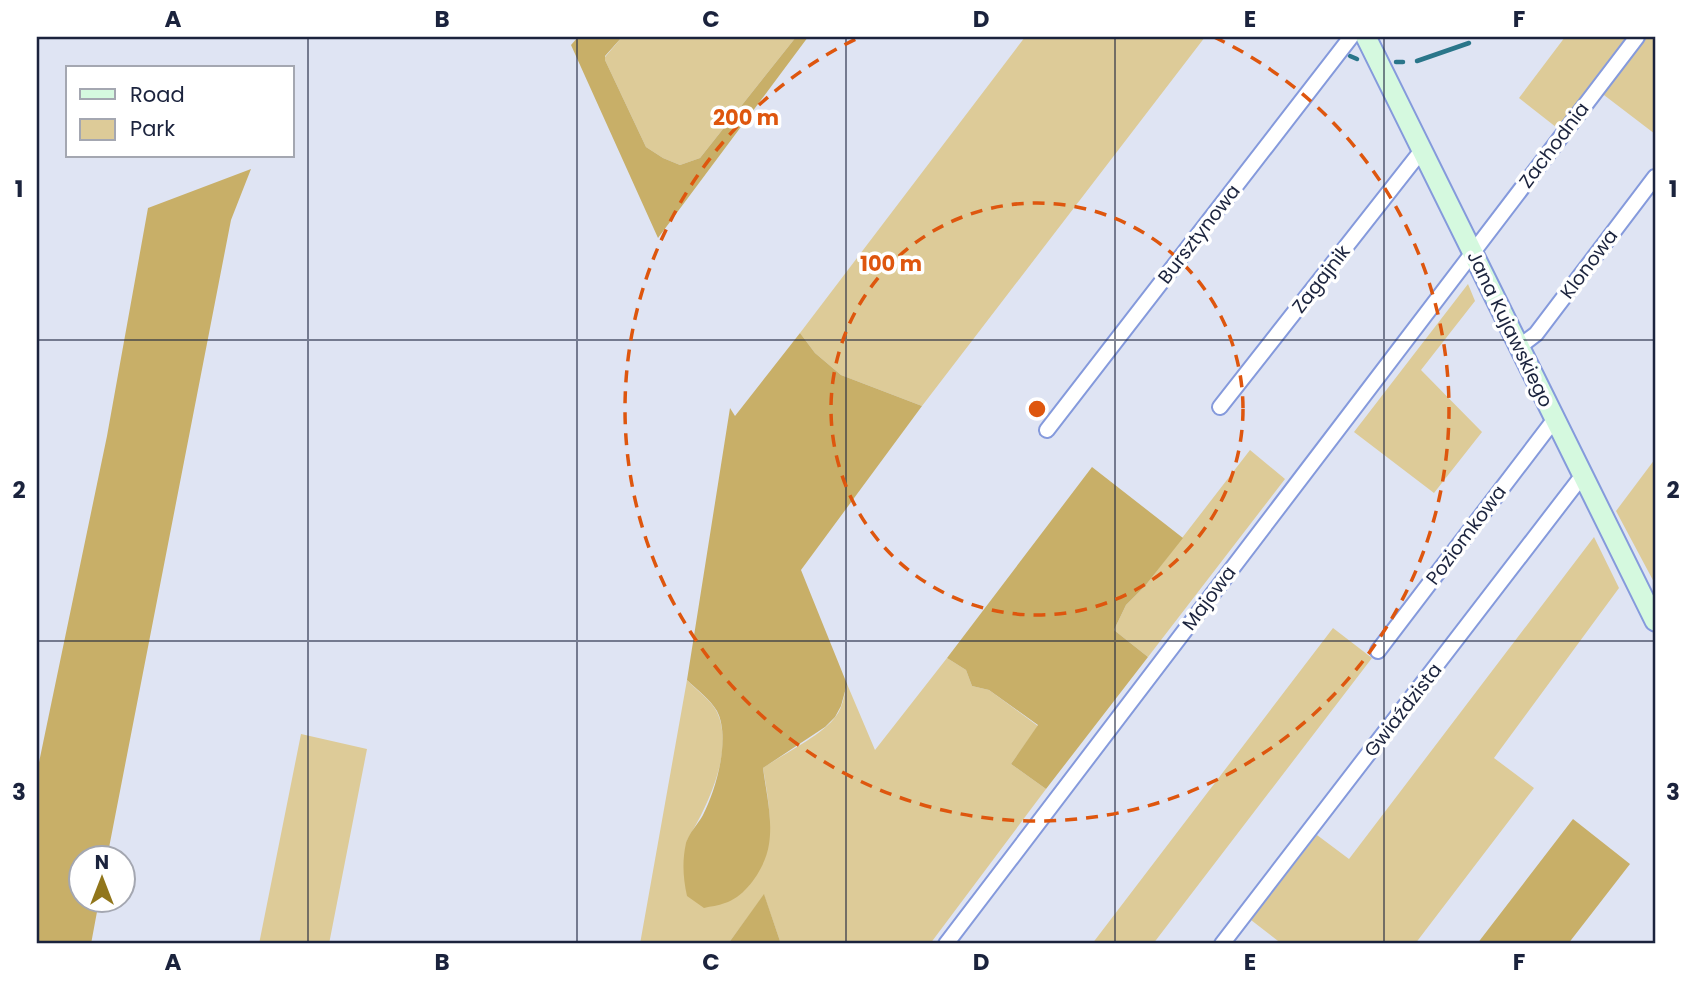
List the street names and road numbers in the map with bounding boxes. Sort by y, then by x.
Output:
street label: Zachodnia [1513,96,1595,194]
street label: Bursztynowa [1151,178,1247,290]
street label: Klonowa [1554,224,1624,304]
street label: Zagajnik [1286,239,1356,319]
street label: Jana Kujawskiego [1460,246,1560,412]
street label: Poziomkowa [1420,480,1512,590]
street label: Majowa [1176,560,1242,636]
street label: Gwiaździsta [1358,657,1448,763]

